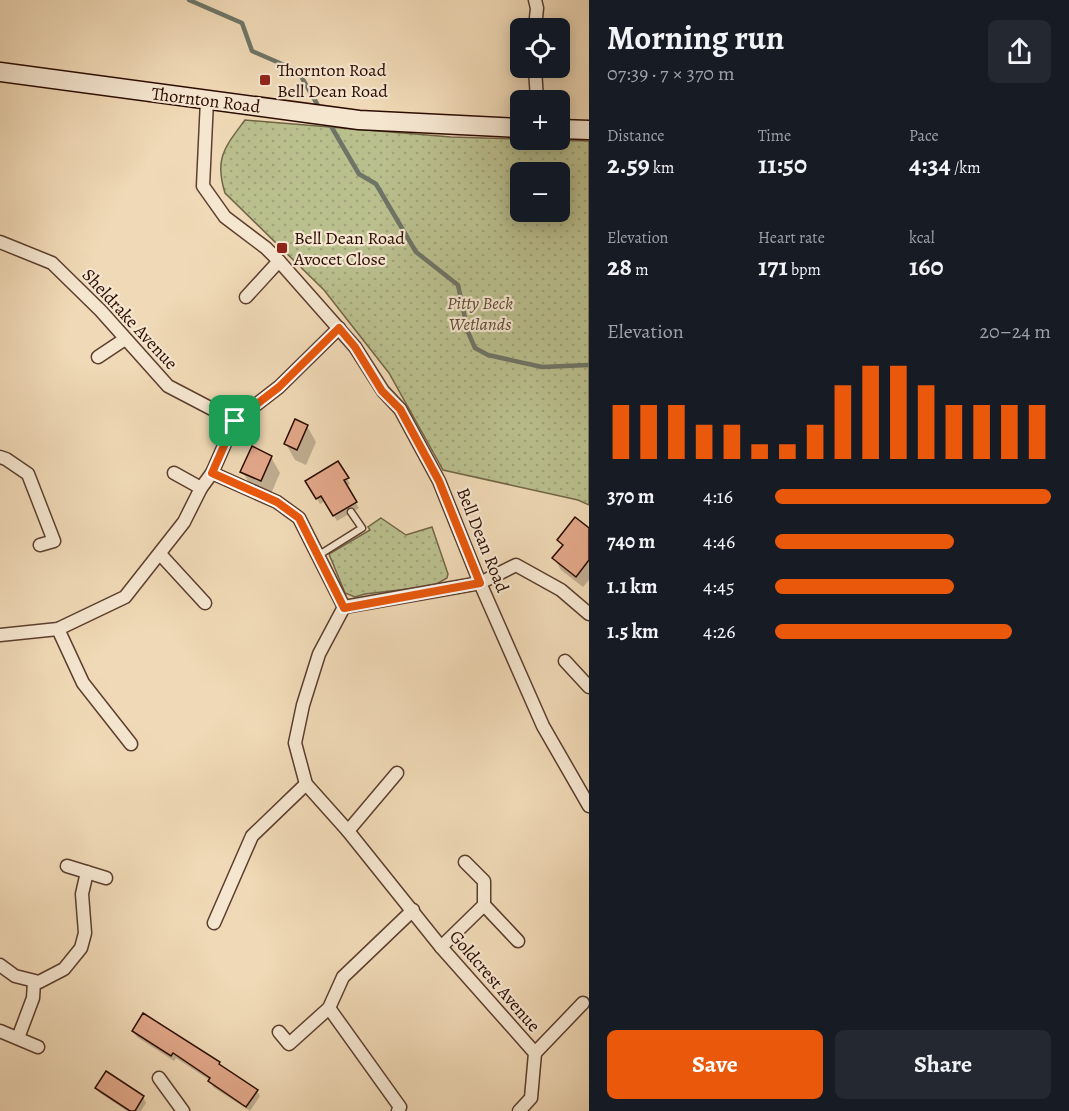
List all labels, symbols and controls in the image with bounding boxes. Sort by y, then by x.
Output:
text: Morning run [607,15,784,60]
map controls [510,18,570,222]
button: locate [510,18,570,78]
button: share [988,20,1051,83]
place label: Thornton Road Bell Dean Road [277,58,388,103]
text: 07:39 · 7 × 370 m [607,60,735,87]
marker: Thornton Road Bell Dean Road [258,73,272,87]
street label: Thornton Road [150,81,262,119]
button: + [510,90,570,150]
text: Distance [607,125,664,147]
text: Time [758,125,791,147]
text: Pace [909,125,939,147]
text: 2.59 [607,147,650,182]
text: 11:50 [758,147,807,182]
text: 4:34 [909,147,951,182]
text: km [650,157,674,179]
text: /km [951,157,981,179]
button: − [510,162,570,222]
place label: Bell Dean Road Avocet Close [293,226,405,271]
text: Elevation [607,227,668,249]
text: Heart rate [758,227,825,249]
text: kcal [909,227,935,249]
marker: Bell Dean Road Avocet Close [275,241,289,255]
text: 28 [607,249,632,284]
text: 171 [758,249,788,284]
text: 160 [909,249,944,284]
text: m [632,259,649,281]
text: bpm [788,259,821,281]
street label: Sheldrake Avenue [77,263,183,375]
park label: Pitty Beck Wetlands [447,291,513,336]
text: Elevation [607,318,684,345]
text: 20–24 m [980,318,1051,345]
pin [209,395,260,446]
icon: arrive [218,404,251,437]
text: 370 m [607,483,654,510]
text: 4:16 [703,483,733,510]
street label: Bell Dean Road [451,484,515,596]
text: 740 m [607,528,655,555]
text: 4:46 [703,528,735,555]
text: 1.1 km [607,573,657,600]
text: 4:45 [703,573,734,600]
text: 1.5 km [607,618,659,645]
text: 4:26 [703,618,736,645]
street label: Goldcrest Avenue [444,925,546,1037]
button: Save [607,1030,823,1099]
button: Share [835,1030,1051,1099]

